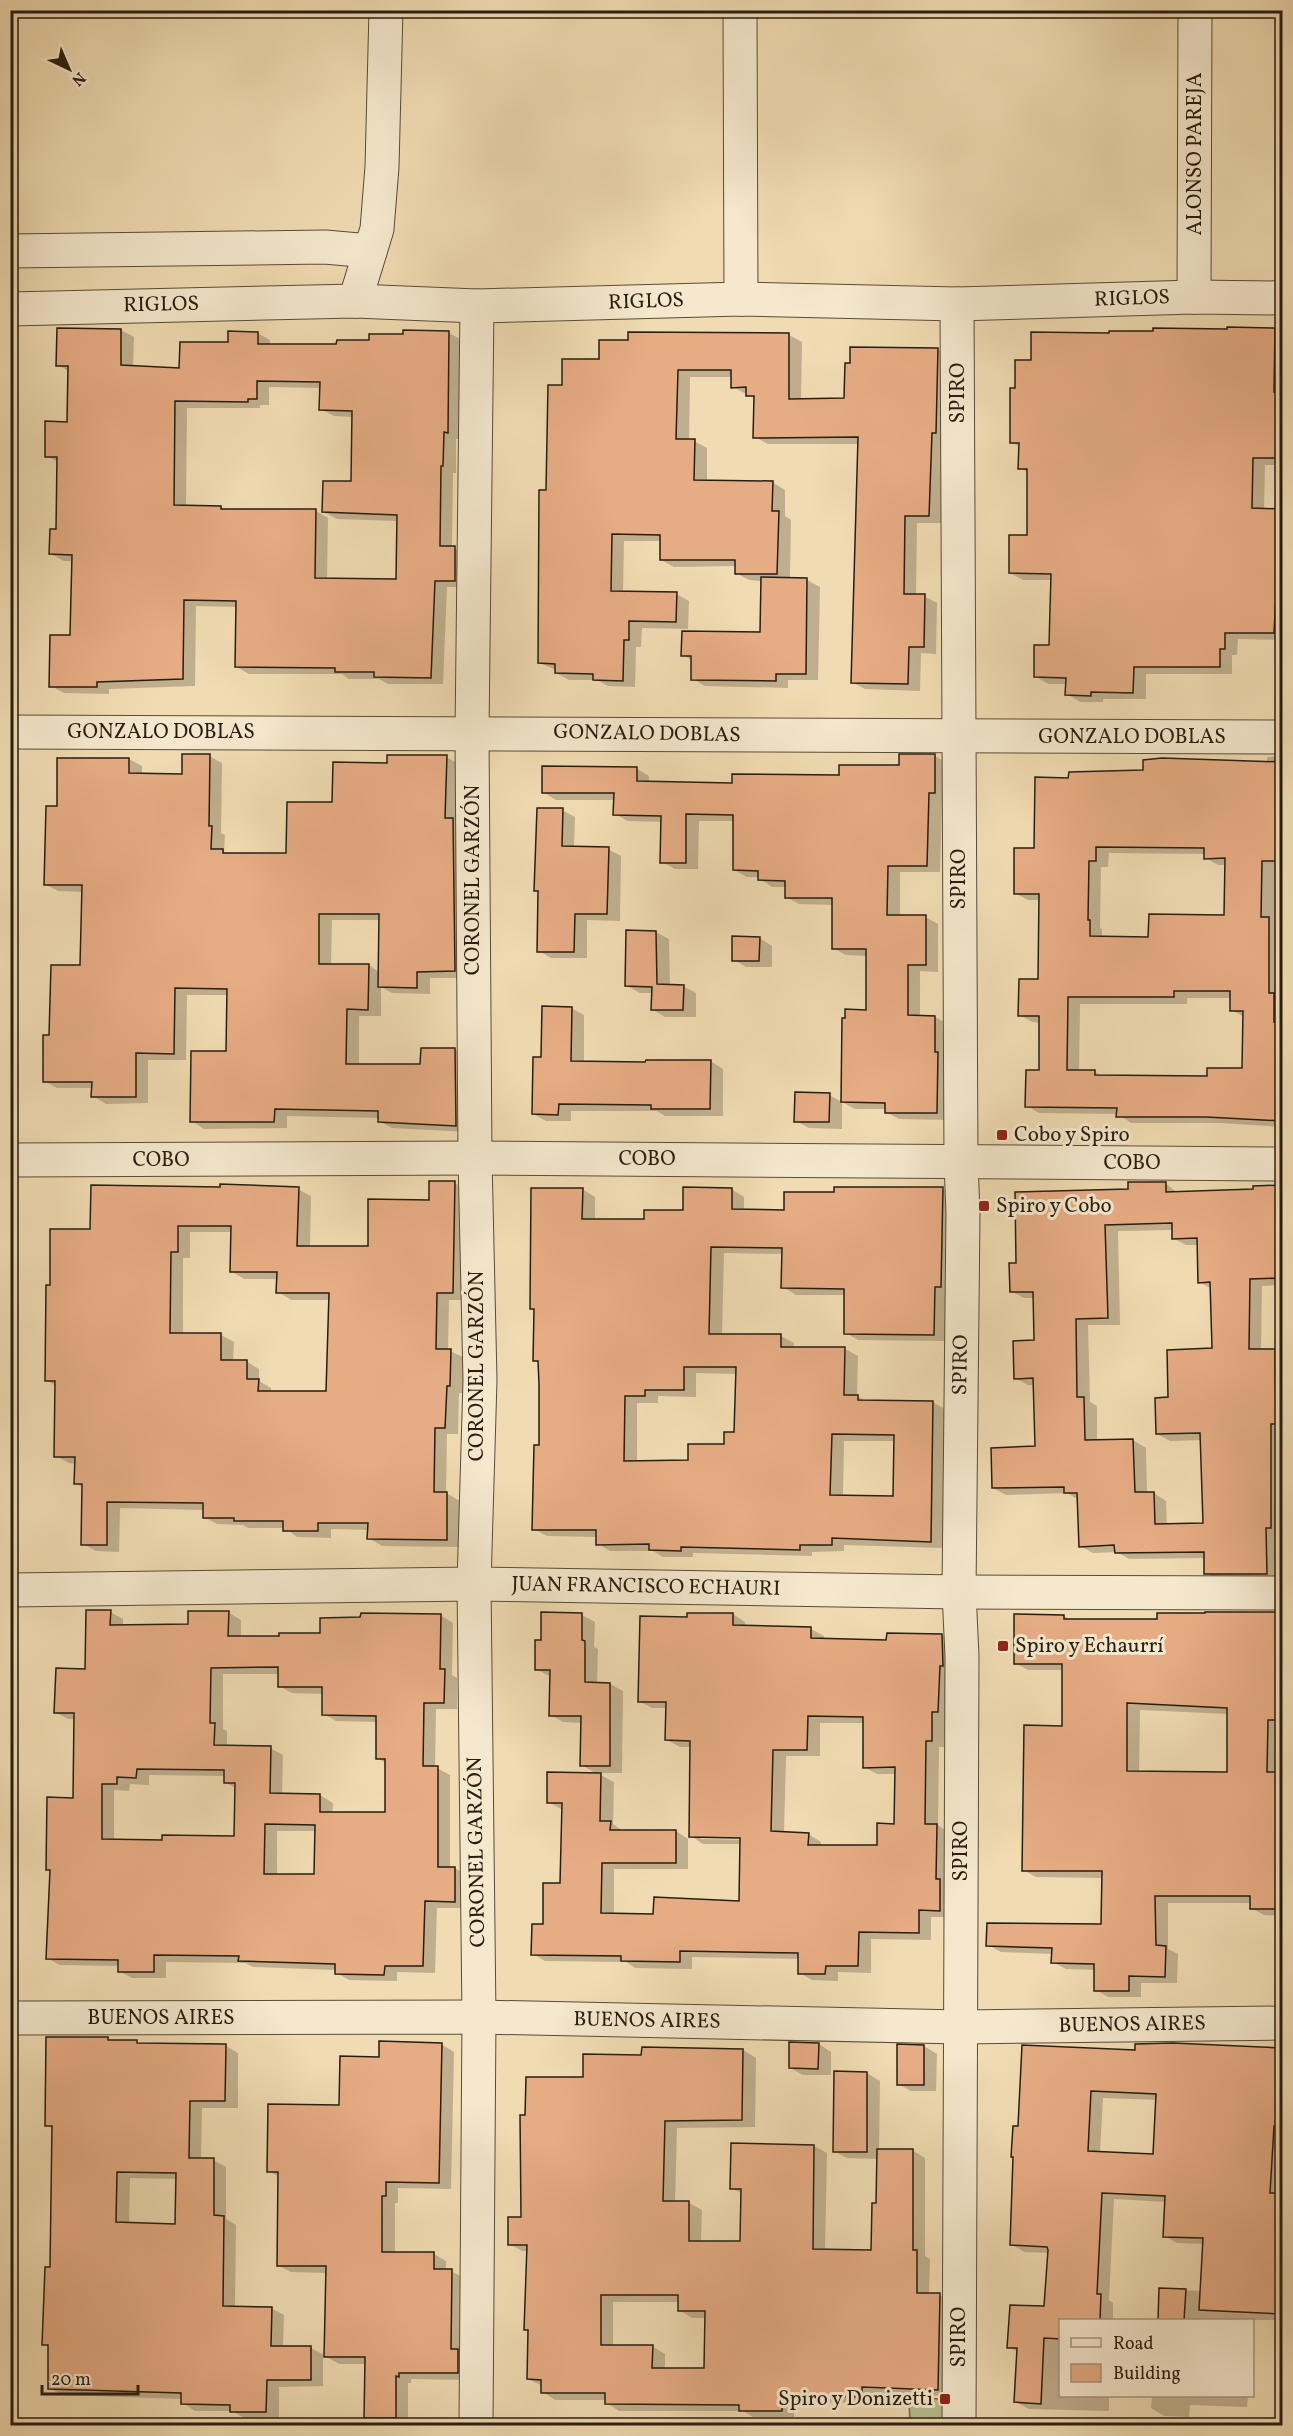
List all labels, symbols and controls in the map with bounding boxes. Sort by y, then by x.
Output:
north arrow [39,39,99,99]
text: N [66,66,90,91]
street label: ALONSO PAREJA [1181,72,1210,236]
street label: RIGLOS [1094,283,1170,315]
street label: RIGLOS [608,286,684,318]
street label: RIGLOS [123,290,199,320]
street label: SPIRO [944,363,973,423]
street label: GONZALO DOBLAS [67,718,255,747]
street label: GONZALO DOBLAS [553,718,741,750]
street label: GONZALO DOBLAS [1038,723,1226,752]
street label: CORONEL GARZÓN [459,785,488,975]
street label: SPIRO [945,849,974,909]
place label: Cobo y Spiro [1014,1121,1130,1150]
marker: Cobo y Spiro [995,1128,1009,1142]
street label: COBO [618,1145,676,1174]
street label: COBO [132,1146,190,1175]
street label: COBO [1103,1149,1161,1178]
place label: Spiro y Cobo [996,1192,1112,1221]
marker: Spiro y Cobo [977,1199,991,1213]
street label: CORONEL GARZÓN [463,1271,492,1461]
street label: SPIRO [946,1334,976,1396]
street label: JUAN FRANCISCO ECHAURI [511,1570,781,1604]
place label: Spiro y Echaurrí [1015,1632,1164,1661]
marker: Spiro y Echaurrí [996,1639,1010,1653]
street label: CORONEL GARZÓN [461,1756,493,1948]
street label: SPIRO [947,1821,976,1881]
street label: BUENOS AIRES [87,2004,235,2033]
street label: BUENOS AIRES [573,2005,721,2037]
street label: BUENOS AIRES [1058,2009,1206,2041]
street label: SPIRO [945,2307,974,2367]
legend [1059,2319,1254,2397]
text: Road [1113,2332,1154,2357]
scale bar [42,2358,138,2396]
text: Building [1113,2362,1181,2387]
text: 20 m [51,2368,91,2393]
place label: Spiro y Donizetti [778,2385,933,2414]
marker: Spiro y Donizetti [938,2392,952,2406]

